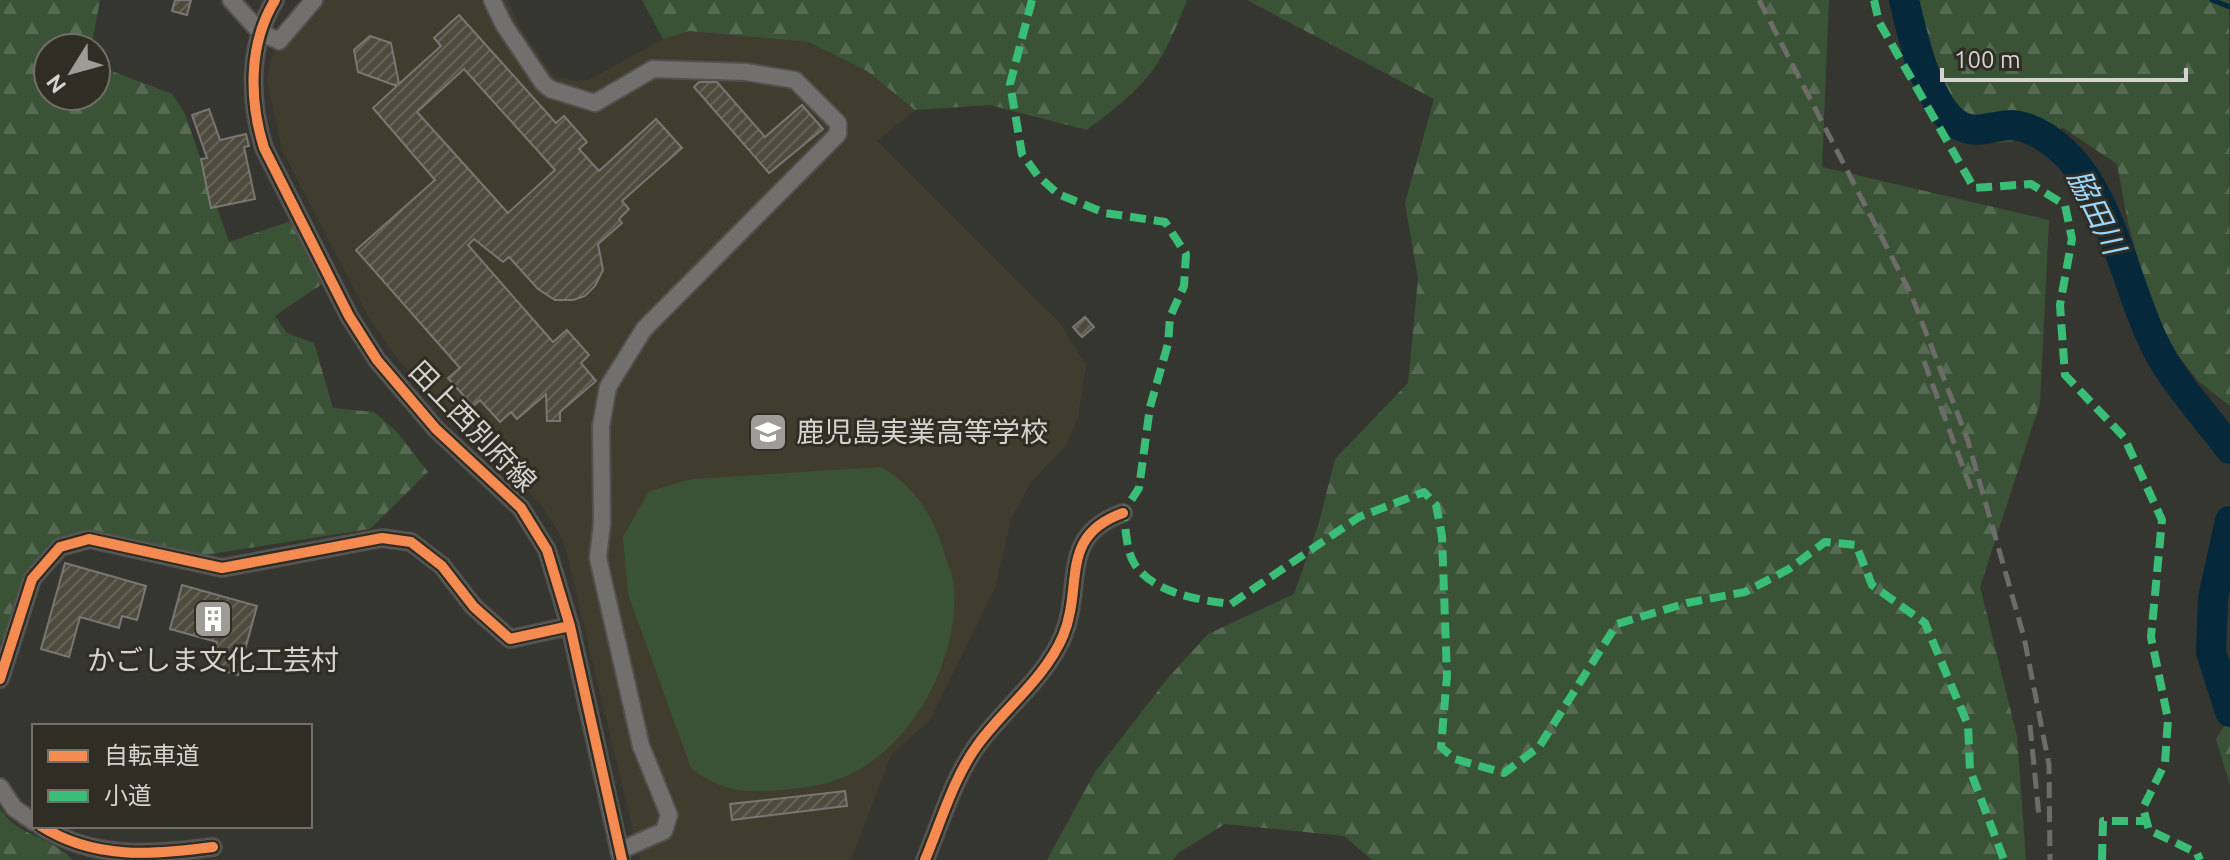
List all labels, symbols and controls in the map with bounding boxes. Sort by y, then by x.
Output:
north arrow [32,32,112,112]
scale bar [1942,32,2186,82]
text: 100 m [1954,46,2021,73]
text: N [41,70,71,98]
water label: 脇田川 [2062,164,2133,262]
street label: 田上西別府線 [404,354,543,497]
school or university icon: 鹿児島実業高等学校 [747,411,789,453]
place label: 鹿児島実業高等学校 [796,416,1048,447]
building icon: かごしま文化工芸村 [192,598,234,640]
place label: かごしま文化工芸村 [87,644,339,675]
legend [32,724,312,828]
text: 自転車道 [104,742,200,769]
text: 小道 [104,782,152,809]

